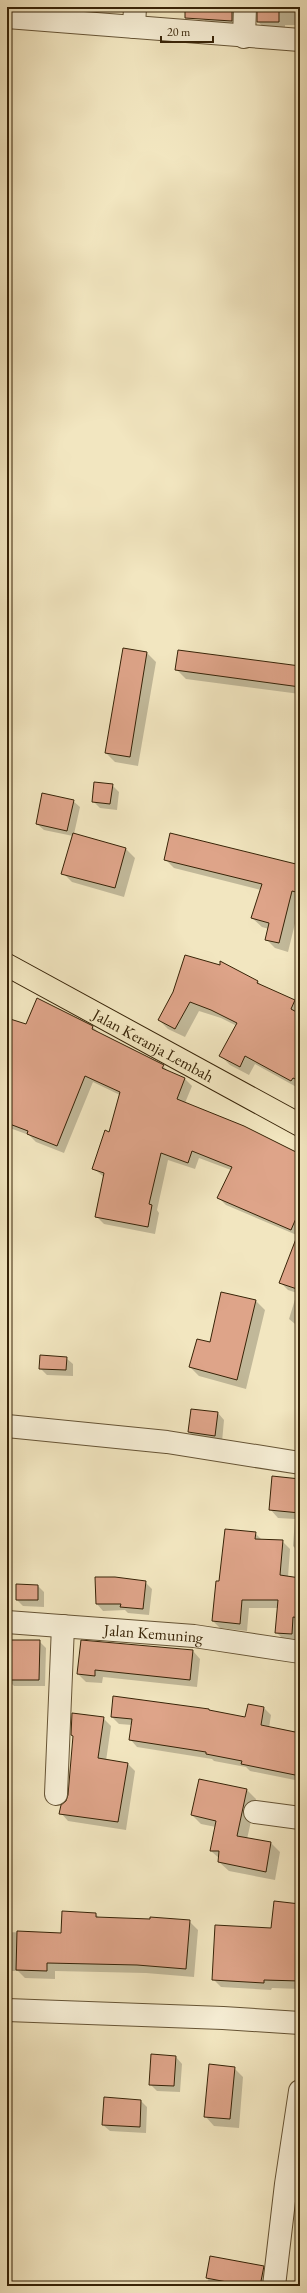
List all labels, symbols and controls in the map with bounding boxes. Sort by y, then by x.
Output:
scale bar [161,18,213,44]
text: 20 m [167,24,191,40]
street label: Jalan Keranja Lembah [88,1003,218,1087]
street label: Jalan Kemuning [101,1619,206,1648]

